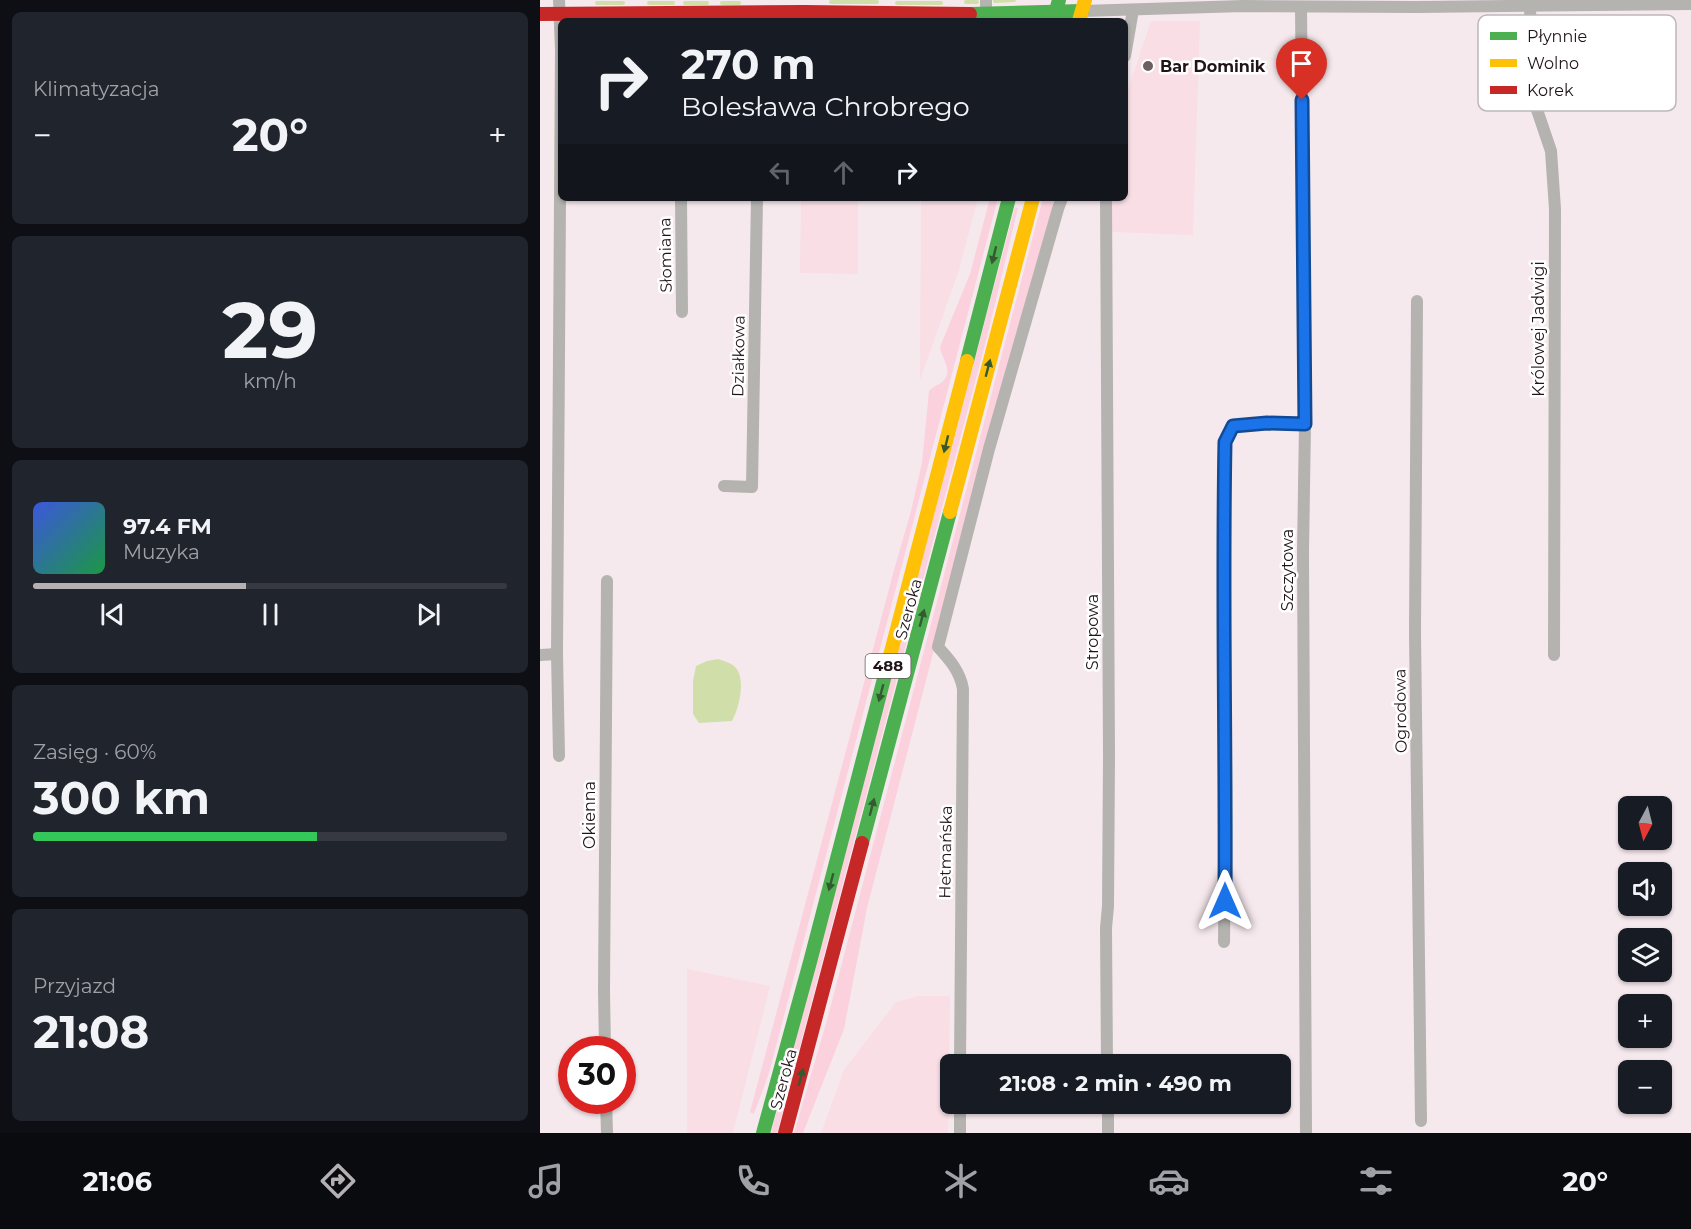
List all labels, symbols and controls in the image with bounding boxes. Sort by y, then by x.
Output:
legend [1478,15,1676,111]
text: Płynnie [1527,27,1587,46]
text: 270 m [681,38,815,90]
pin [1276,38,1327,100]
icon: right [582,42,660,120]
icon: arrive [1285,47,1318,80]
text: Wolno [1527,54,1579,73]
place label: Bar Dominik [1160,57,1266,76]
marker: Bar Dominik [1141,59,1155,73]
text: Klimatyzacja [33,77,160,101]
text: Korek [1527,81,1574,100]
text: Bolesława Chrobrego [681,90,970,123]
text: 20° [232,107,308,162]
text: − [33,115,52,155]
text: + [488,115,507,155]
icon: left [764,156,797,189]
icon: ahead [827,156,860,189]
icon: right [890,156,923,189]
street label: Słomiana [655,217,676,293]
one-way arrow [989,246,998,264]
street label: Królowej Jadwigi [1529,261,1548,397]
text: 29 [222,282,318,378]
street label: Działkowa [728,315,749,397]
one-way arrow [984,359,993,377]
text: km/h [243,369,297,393]
one-way arrow [940,434,950,453]
text: 97.4 FM [123,513,212,540]
street label: Szczytowa [1278,529,1297,611]
text: Muzyka [123,540,200,564]
street label: Szeroka [891,576,926,642]
street label: Stropowa [1083,594,1102,670]
icon: previous [96,598,129,631]
icon: pause [254,598,287,631]
icon: next [412,598,445,631]
one-way arrow [918,609,928,628]
road number: 488 [866,654,910,678]
street label: Ogrodowa [1390,669,1411,753]
one-way arrow [875,684,885,702]
text: Zasięg · 60% [33,740,156,764]
text: 300 km [33,770,210,825]
street label: Okienna [580,781,599,849]
north arrow [1618,796,1672,850]
map controls [1618,796,1672,1114]
one-way arrow [868,798,878,816]
street label: Hetmańska [935,805,956,899]
button: sound [1618,862,1672,916]
position arrow [1193,869,1257,933]
one-way arrow [826,873,835,891]
button: layers [1618,928,1672,982]
text: Przyjazd [33,974,116,998]
button: + [1618,994,1672,1048]
text: 21:08 [33,1004,149,1059]
speed limit sign: 30 [558,1036,636,1114]
street label: Szeroka [766,1046,801,1112]
button: − [1618,1060,1672,1114]
one-way arrow [796,1067,806,1086]
text: 21:08 · 2 min · 490 m [999,1070,1232,1097]
icon: directions [317,1160,359,1202]
icon: music [525,1160,567,1202]
icon: phone [732,1160,774,1202]
icon: climate [940,1160,982,1202]
icon: car [1148,1160,1190,1202]
icon: filters [1355,1160,1397,1202]
text: 21:06 [83,1165,152,1198]
text: 20° [1563,1165,1608,1198]

